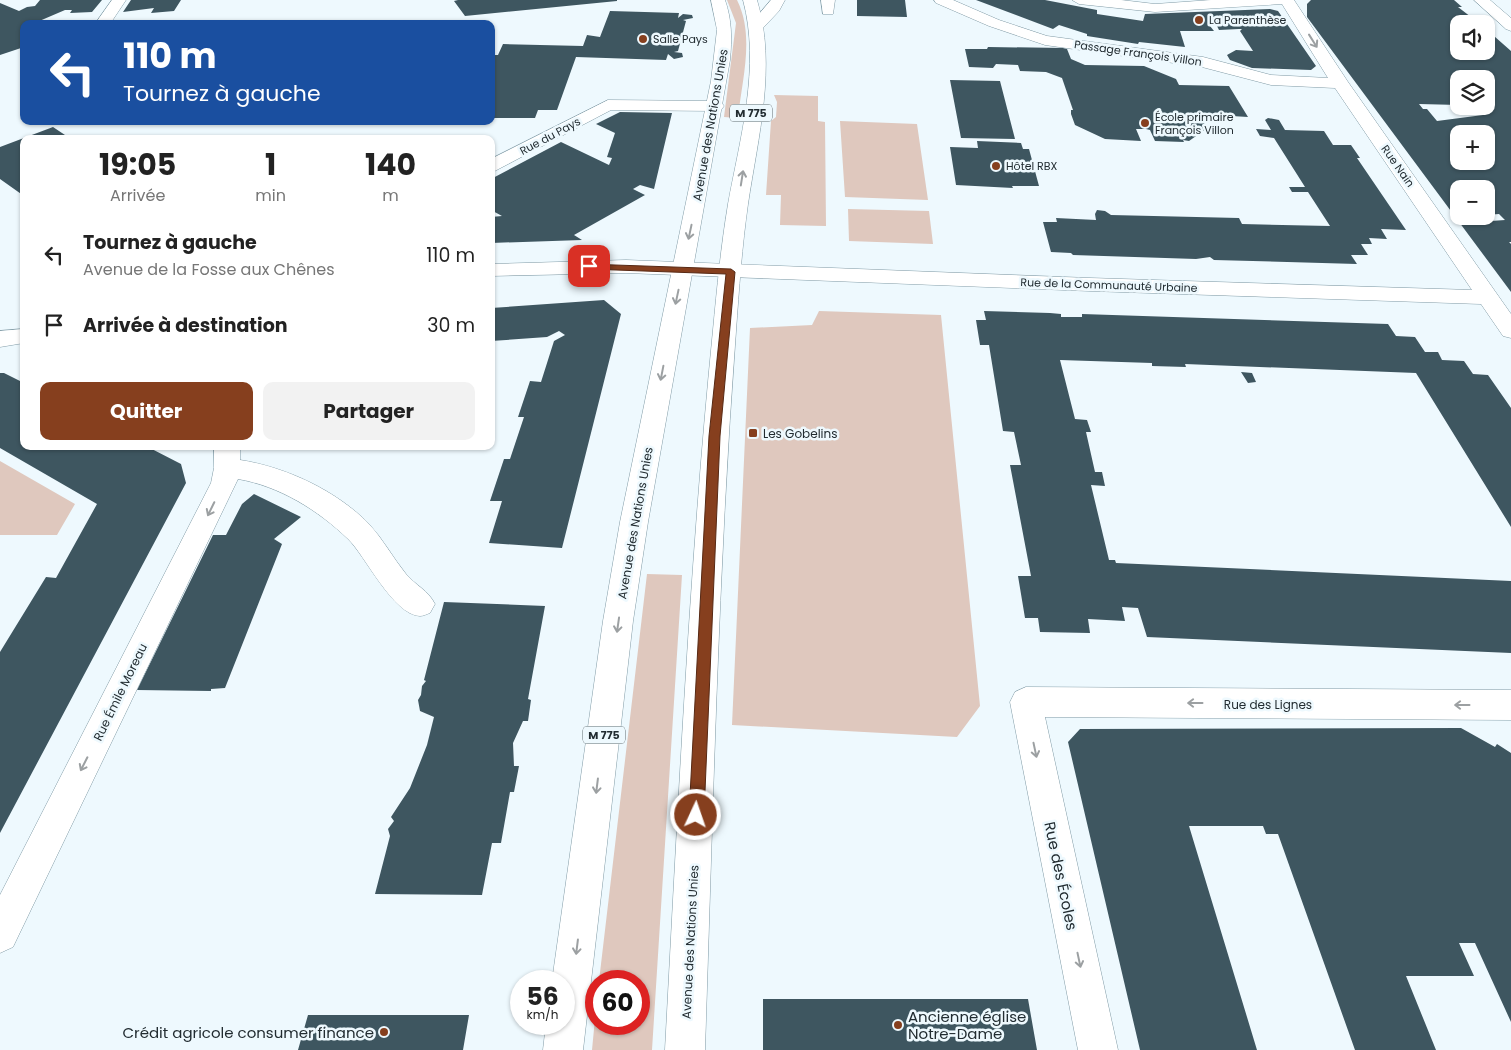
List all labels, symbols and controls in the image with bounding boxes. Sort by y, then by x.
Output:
place label: La Parenthèse [1209,12,1286,28]
marker: La Parenthèse [1193,14,1205,26]
map controls [1450,15,1495,225]
button: sound [1450,15,1495,60]
text: 110 m [123,31,217,80]
place label: Salle Pays [653,31,708,47]
marker: Salle Pays [637,33,649,45]
one-way arrow [1308,34,1319,48]
street label: Passage François Villon [1073,36,1203,70]
icon: left [40,40,105,105]
street label: Avenue des Nations Unies [688,47,732,203]
button: layers [1450,70,1495,115]
text: Tournez à gauche [123,78,321,109]
road number: M 775 [730,105,772,122]
place label: École primaire François Villon [1155,109,1234,138]
street label: Rue du Pays [517,113,583,159]
marker: École primaire François Villon [1139,117,1151,129]
button: + [1450,125,1495,170]
street label: Rue Nain [1378,142,1418,190]
text: 19:05 [99,143,176,186]
text: 1 [265,143,276,186]
text: 140 [365,143,416,186]
place label: Hôtel RBX [1006,158,1058,174]
marker: Hôtel RBX [990,160,1002,172]
one-way arrow [738,170,748,186]
button: − [1450,180,1495,225]
text: Arrivée [110,184,165,207]
text: min [255,184,286,207]
text: m [382,184,399,207]
one-way arrow [685,223,694,239]
text: Tournez à gauche [83,229,257,256]
icon: left [40,241,68,269]
text: 110 m [426,242,475,269]
pin [568,245,610,287]
icon: arrive [575,252,603,280]
text: Avenue de la Fosse aux Chênes [83,258,335,281]
street label: Rue de la Communauté Urbaine [1020,274,1198,296]
one-way arrow [672,288,681,304]
icon: arrive [40,311,68,339]
text: Arrivée à destination [83,312,288,339]
text: 30 m [427,312,475,339]
one-way arrow [656,364,666,380]
button: Quitter [40,382,253,440]
button: Partager [263,382,475,440]
place label: Les Gobelins [763,425,838,442]
marker: Les Gobelins [747,427,759,439]
street label: Avenue des Nations Unies [613,445,657,601]
one-way arrow [205,501,215,516]
one-way arrow [613,616,623,632]
street label: Rue Émile Moreau [89,640,151,744]
street label: Rue des Lignes [1224,696,1312,713]
one-way arrow [1187,698,1204,708]
one-way arrow [1455,700,1471,710]
road number: M 775 [583,726,625,744]
one-way arrow [1031,741,1041,757]
one-way arrow [79,757,89,772]
one-way arrow [592,778,602,794]
position arrow [669,788,721,840]
street label: Rue des Écoles [1039,820,1083,932]
street label: Avenue des Nations Unies [677,864,703,1020]
one-way arrow [572,939,582,955]
one-way arrow [1075,952,1084,968]
speed limit sign: 60 [585,970,650,1035]
text: 56 [526,979,559,1014]
text: km/h [527,1006,558,1023]
place label: Ancienne église Notre-Dame [908,1006,1026,1044]
marker: Ancienne église Notre-Dame [892,1019,904,1031]
place label: Crédit agricole consumer finance [123,1022,374,1043]
marker: Crédit agricole consumer finance [378,1026,390,1038]

